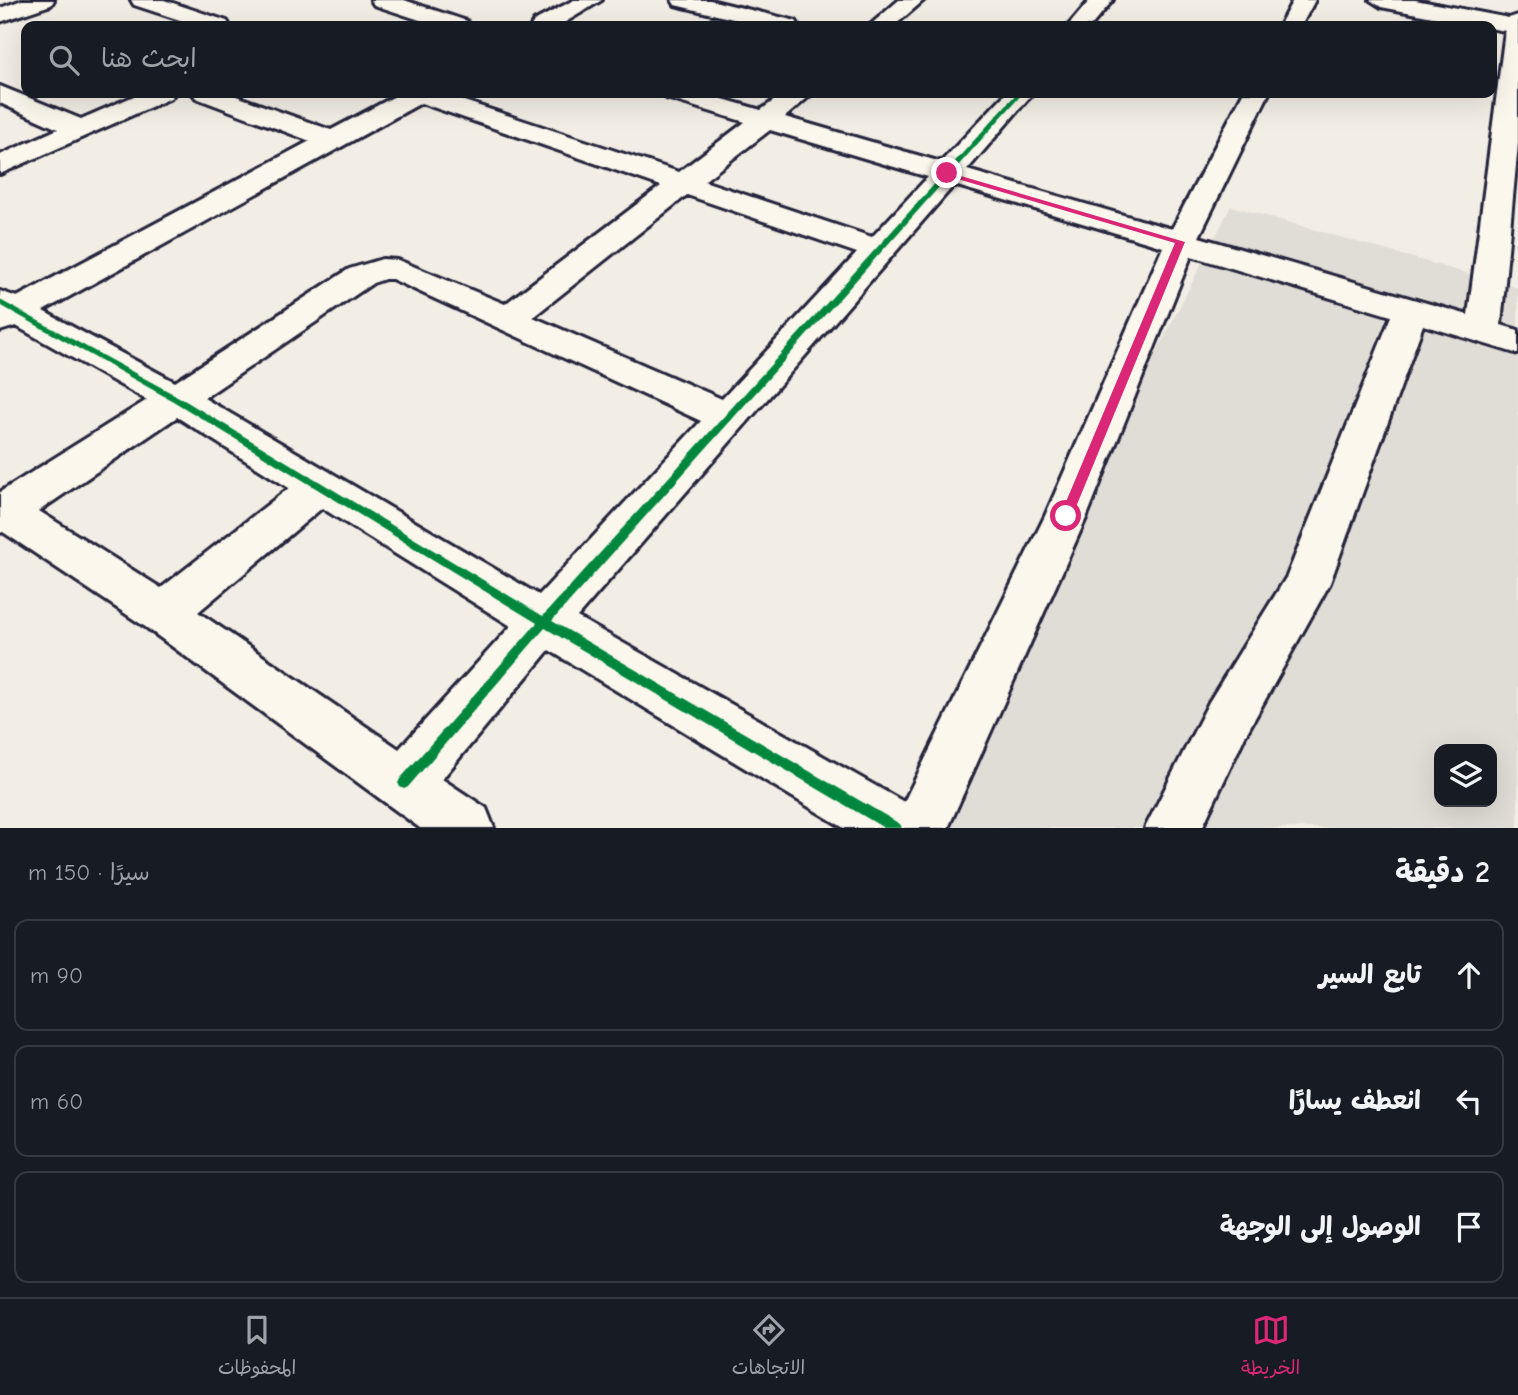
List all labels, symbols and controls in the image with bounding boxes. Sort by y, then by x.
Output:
search box [21,21,1497,98]
icon: search [45,41,83,79]
text: ابحث هنا [101,44,197,74]
route end [931,157,962,188]
route start [1050,500,1081,531]
map controls [1434,744,1497,807]
button: layers [1434,744,1497,807]
text: 2 دقيقة [1395,855,1490,890]
text: سيرًا · 150 m [28,859,150,886]
icon: ahead [1450,956,1488,994]
text: تابع السير [1319,960,1421,990]
text: 90 m [30,962,83,989]
icon: left [1450,1082,1488,1120]
text: انعطف يسارًا [1289,1086,1421,1116]
text: 60 m [30,1088,83,1115]
icon: arrive [1450,1208,1488,1246]
text: الوصول إلى الوجهة [1220,1212,1421,1242]
tab: المحفوظات [218,1311,296,1384]
tab: الاتجاهات [732,1311,805,1384]
tab: الخريطة [1241,1311,1300,1384]

